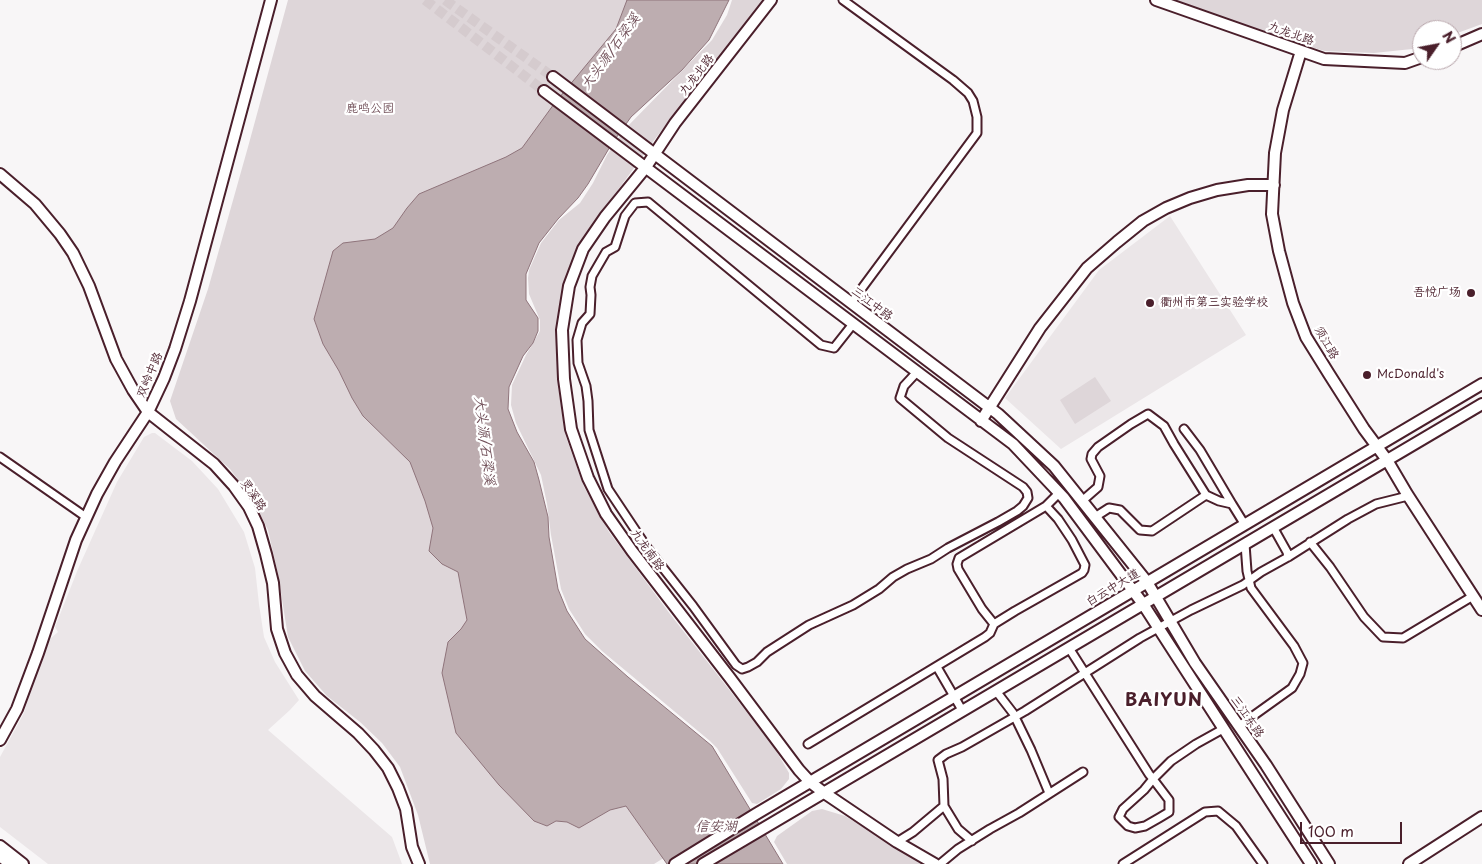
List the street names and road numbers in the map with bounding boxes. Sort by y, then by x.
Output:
street label: 九龙北路 [1266,19,1316,49]
street label: 九龙北路 [677,52,717,98]
street label: 三江中路 [848,284,896,324]
street label: 须江路 [1311,324,1341,362]
street label: 双岭中路 [134,350,166,400]
street label: 灵溪路 [237,476,269,514]
street label: 九龙南路 [627,526,667,574]
street label: 白云中大道 [1084,566,1142,610]
street label: 三江东路 [1227,693,1267,741]

